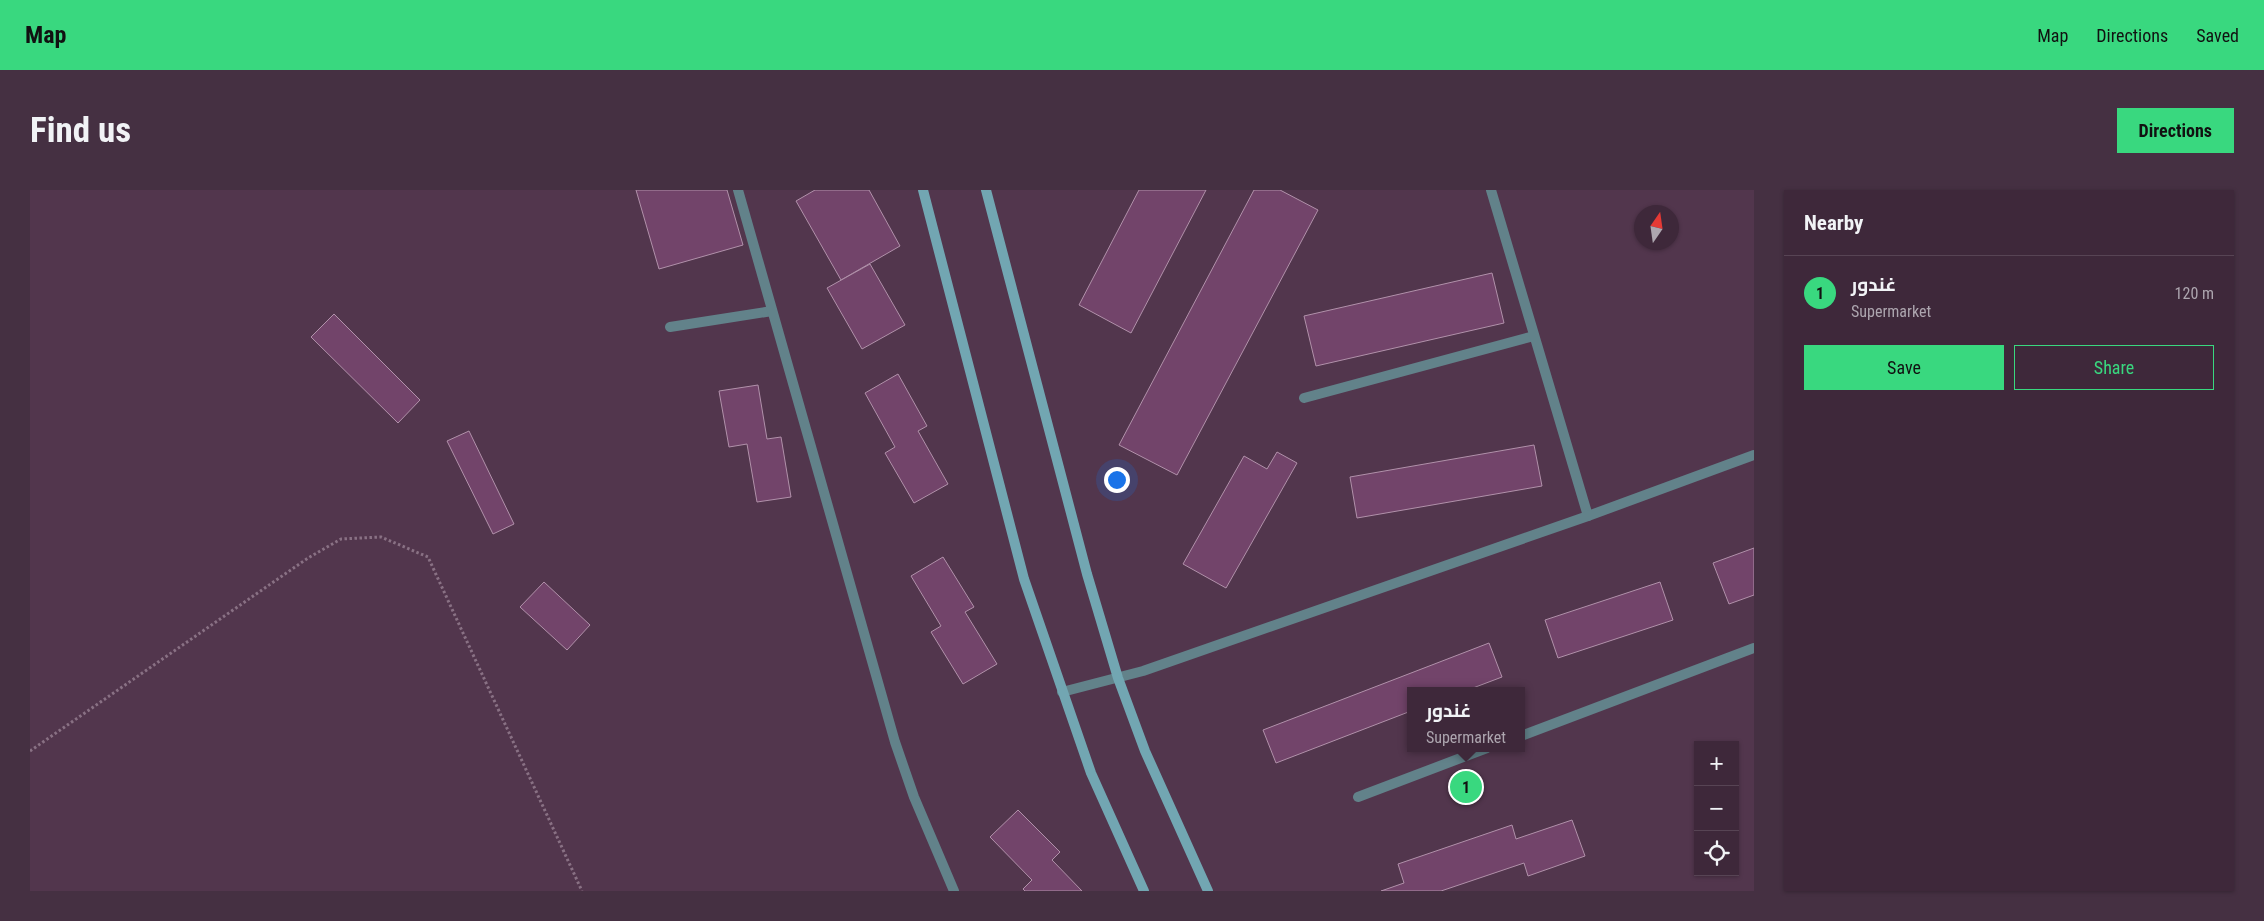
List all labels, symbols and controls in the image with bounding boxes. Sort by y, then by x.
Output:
text: Map [25,21,66,49]
text: Map [2037,25,2068,46]
text: Directions [2096,25,2168,46]
text: Saved [2196,25,2239,46]
button: Directions [2117,108,2234,153]
text: Find us [30,110,131,151]
north arrow [1634,205,1679,250]
text: Nearby [1804,211,1863,235]
text: غندور [1851,273,1896,296]
text: 1 [1816,284,1824,303]
text: 120 m [2175,284,2214,303]
text: Supermarket [1851,302,1931,321]
button: Save [1804,345,2004,390]
button: Share [2014,345,2214,390]
your location [1104,467,1130,493]
popup [1407,687,1525,752]
text: غندور [1426,699,1471,722]
text: Supermarket [1426,728,1506,747]
map controls [1694,741,1739,876]
button: + [1694,741,1739,786]
pin: 1 [1450,768,1482,806]
button: − [1694,786,1739,831]
button: locate [1694,831,1739,876]

